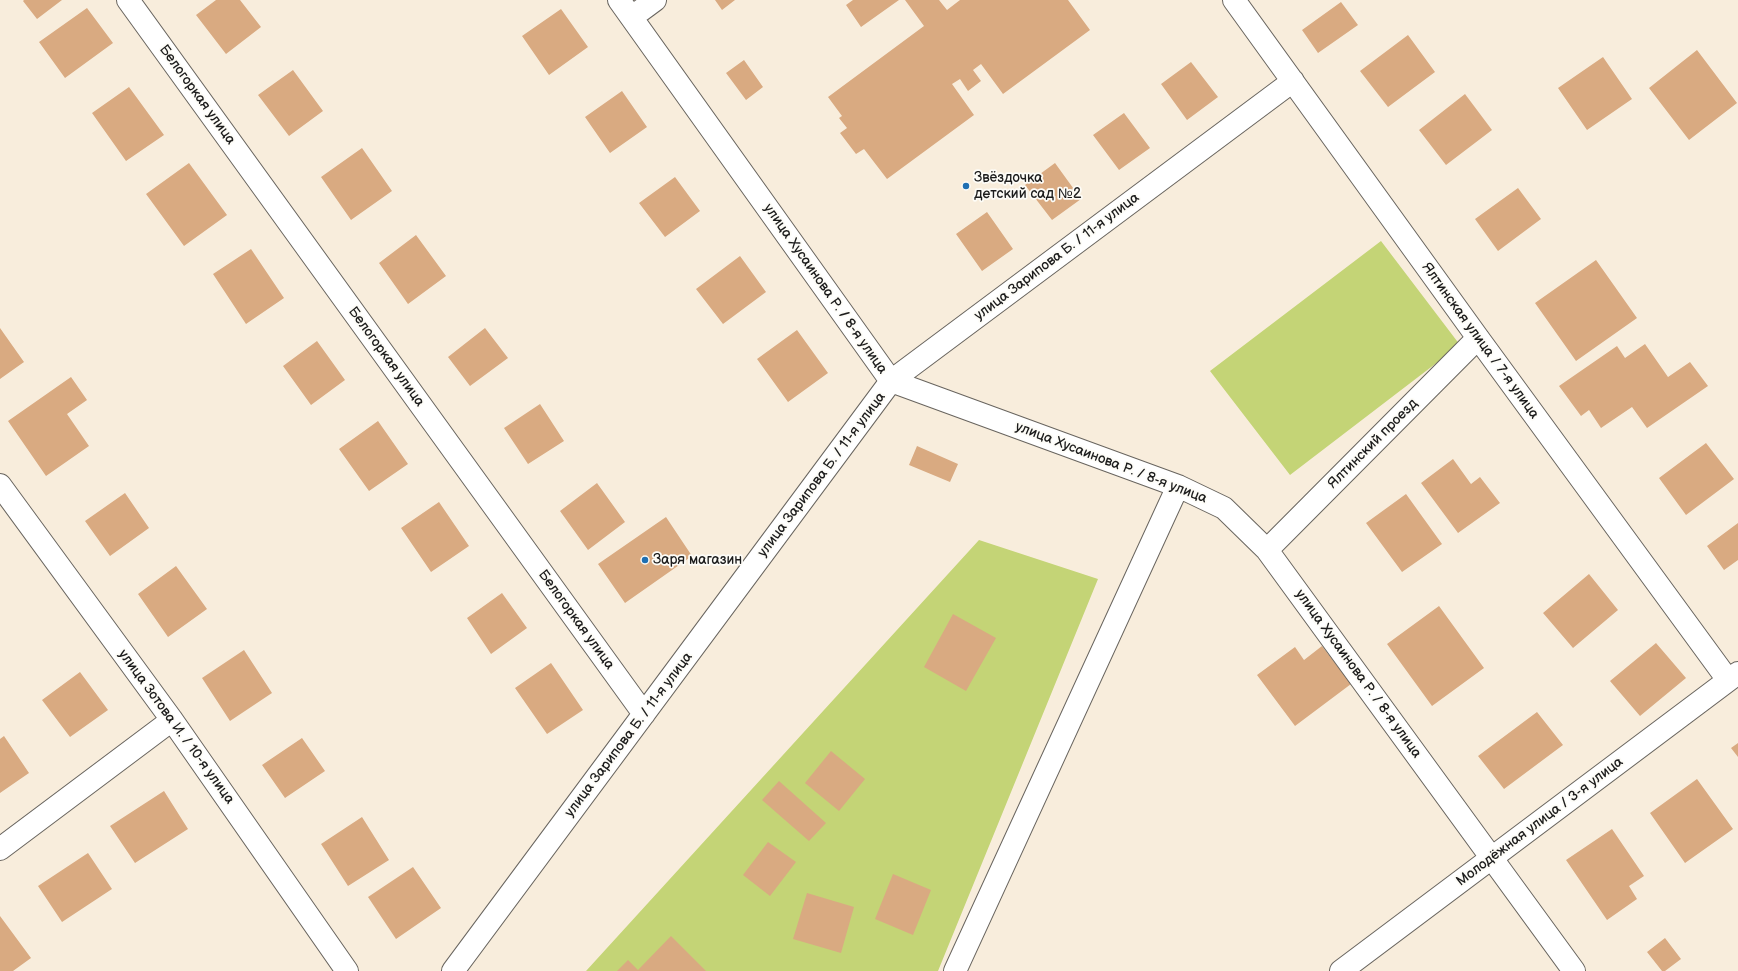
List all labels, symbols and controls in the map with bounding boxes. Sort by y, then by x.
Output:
street label: Белогоркая улица [155,42,239,148]
place label: Звёздочка детский сад №2 [974,170,1081,202]
marker: Звёздочка детский сад №2 [961,181,971,191]
street label: улица Зарипова Б. / 11-я улица [971,189,1143,325]
street label: улица Хусаинова Р. / 8-я улица [760,201,890,377]
street label: Ялтинская улица / 7-я улица [1418,260,1542,422]
street label: Белогоркая улица [344,304,428,410]
street label: улица Зарипова Б. / 11-я улица [754,389,890,561]
street label: Ялтинский проезд [1325,396,1421,492]
street label: улица Хусаинова Р. / 8-я улица [1013,419,1209,507]
place label: Заря магазин [653,552,742,568]
marker: Заря магазин [640,555,650,565]
street label: Белогоркая улица [534,567,618,673]
street label: улица Хусаинова Р. / 8-я улица [1291,587,1425,761]
street label: улица Зотова И. / 10-я улица [114,647,238,807]
street label: улица Зарипова Б. / 11-я улица [561,649,697,821]
street label: Молодёжная улица / 3-я улица [1453,754,1627,890]

